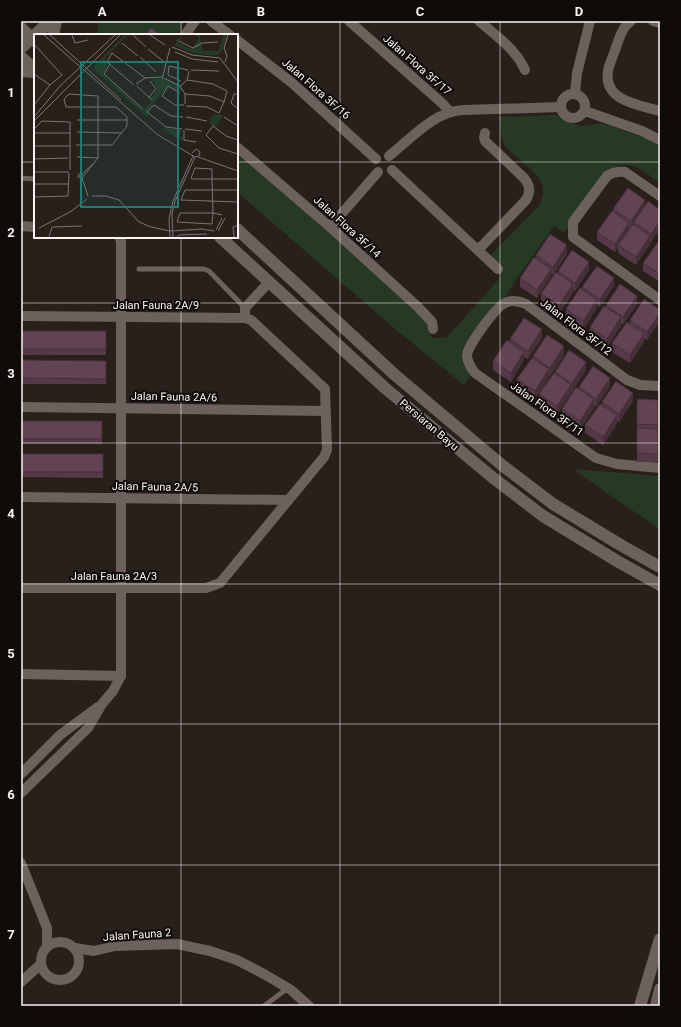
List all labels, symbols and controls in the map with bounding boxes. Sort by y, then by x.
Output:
text: A [98,4,107,19]
text: B [257,4,265,19]
text: C [416,4,425,19]
text: D [575,4,583,19]
street label: Jalan Flora 3F/17 [380,32,454,98]
inset map [34,34,238,238]
street label: Jalan Flora 3F/16 [279,56,353,122]
text: 1 [7,85,15,100]
street label: Jalan Flora 3F/14 [311,193,383,261]
text: 2 [7,225,15,240]
street label: Jalan Flora 3F/12 [538,296,614,358]
street label: Jalan Fauna 2A/9 [113,299,199,312]
text: 3 [7,366,15,381]
street label: Jalan Flora 3F/11 [508,379,586,439]
street label: Jalan Fauna 2A/6 [131,390,217,404]
street label: Persiaran Bayu [397,397,461,453]
street label: Jalan Fauna 2A/5 [112,480,198,494]
text: 4 [7,506,15,521]
street label: Jalan Fauna 2A/3 [71,570,157,583]
text: 5 [7,646,15,661]
text: 6 [7,787,15,802]
street label: Jalan Fauna 2 [102,926,172,944]
text: 7 [7,927,15,942]

